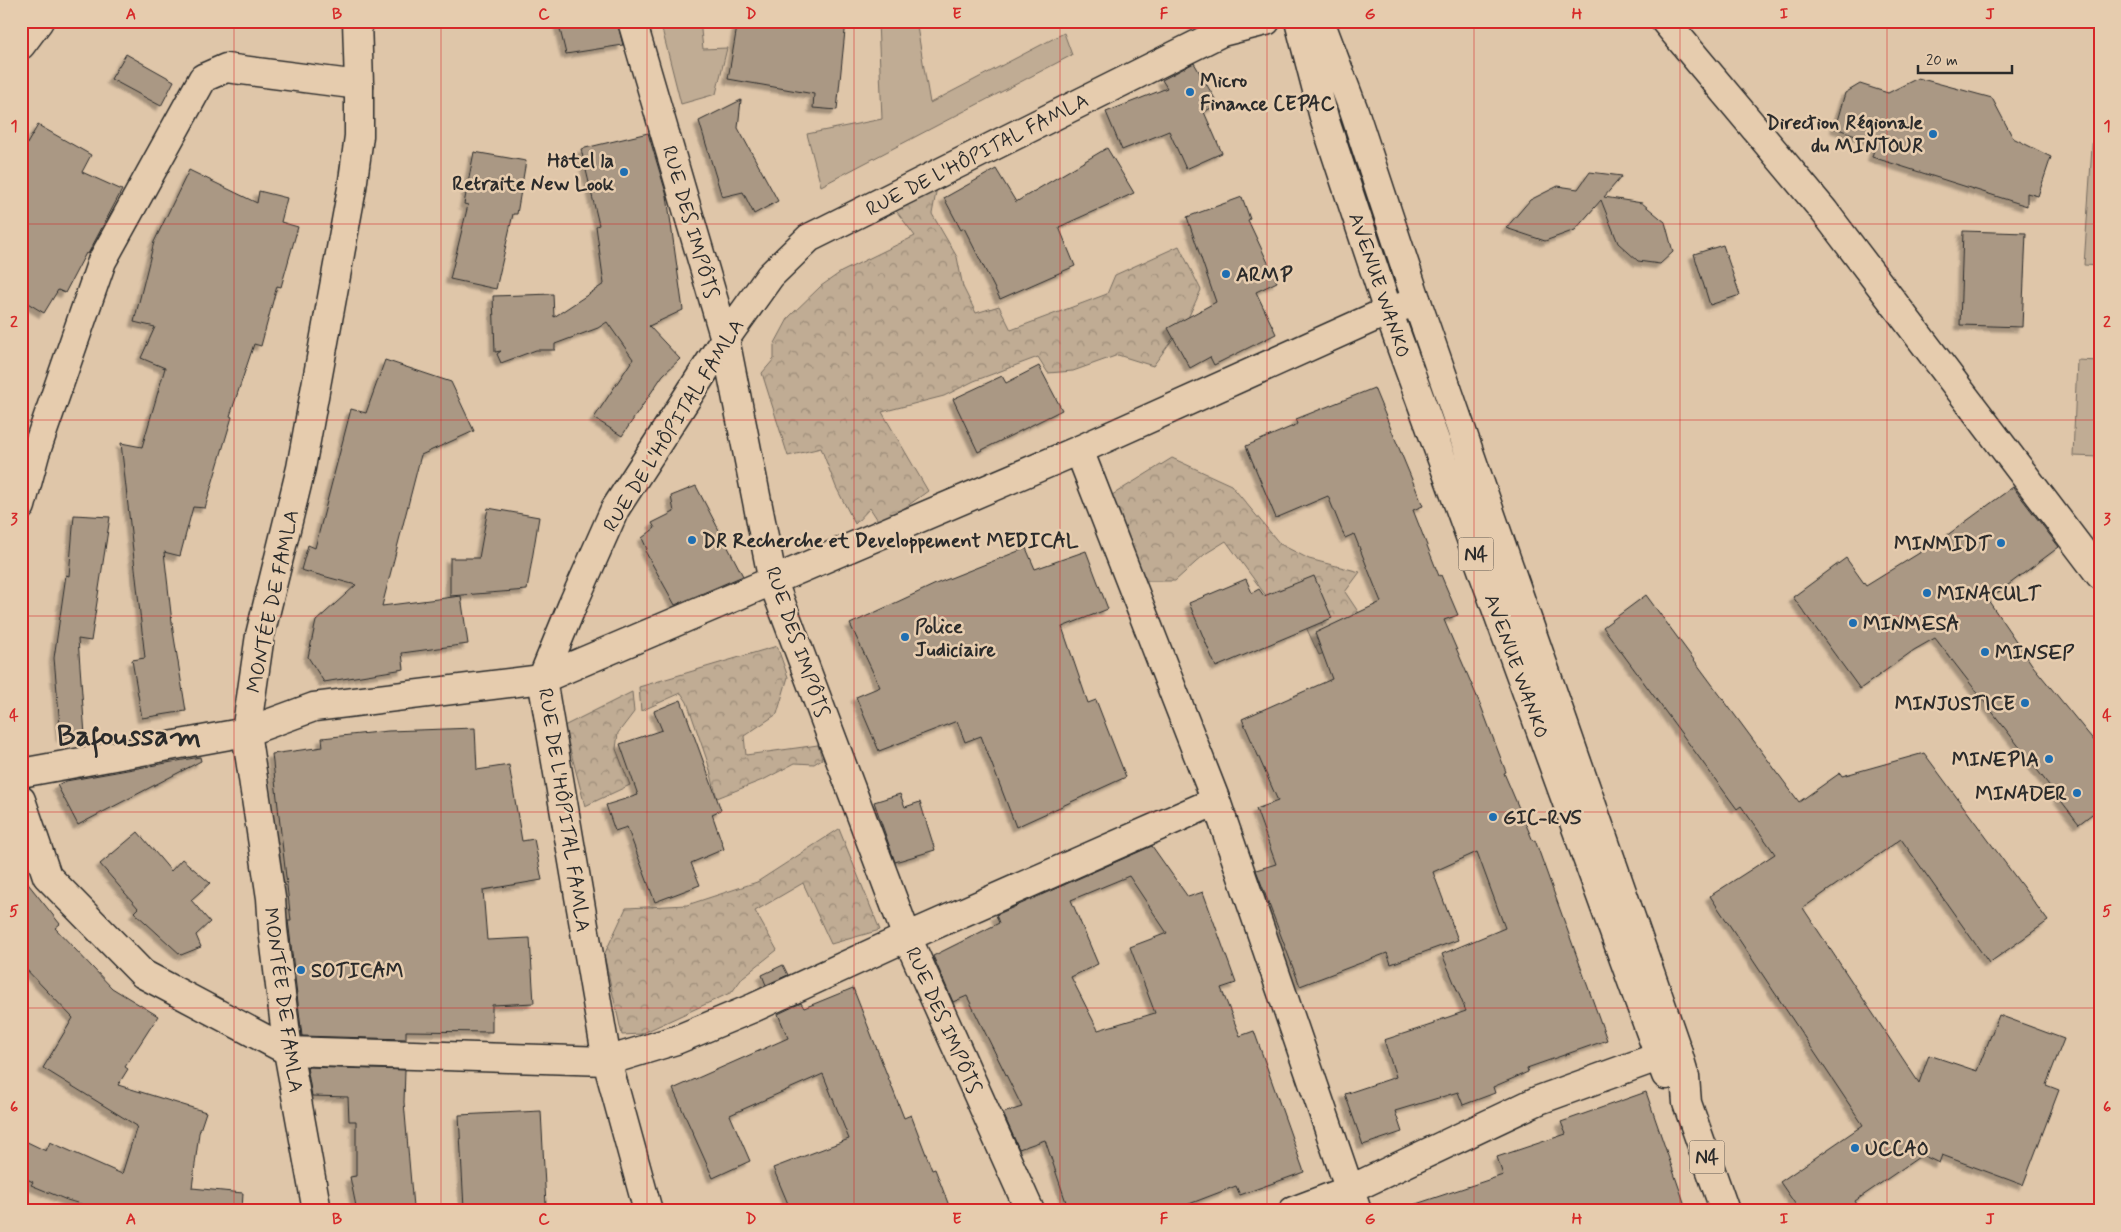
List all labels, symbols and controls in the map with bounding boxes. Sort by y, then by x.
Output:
text: A [126,4,136,25]
text: B [332,4,342,25]
text: C [538,4,550,25]
text: D [745,4,757,25]
text: E [952,4,962,25]
text: F [1160,4,1169,25]
text: G [1365,4,1376,25]
text: H [1572,4,1583,25]
text: I [1780,4,1789,25]
text: J [1985,4,1995,25]
scale bar [1918,42,2012,74]
text: 20 m [1926,51,1958,71]
place label: Micro Finance CEPAC [1200,68,1335,118]
marker: Micro Finance CEPAC [1184,86,1196,98]
street label: RUE DE L'HÔPITAL FAMLA [862,87,1094,223]
place label: Direction Régionale du MINTOUR [1766,110,1923,160]
text: 1 [10,116,18,137]
text: 1 [2103,116,2111,137]
marker: Direction Régionale du MINTOUR [1927,128,1939,140]
street label: RUE DES IMPÔTS [655,143,724,302]
place label: Hôtel la Retraite New Look [452,148,615,198]
marker: Hôtel la Retraite New Look [618,166,630,178]
street label: AVENUE WANKO [1341,209,1416,362]
place label: ARMP [1236,262,1293,289]
marker: ARMP [1220,268,1232,280]
text: 2 [10,312,18,333]
text: 2 [2103,312,2111,333]
street label: RUE DE L'HÔPITAL FAMLA [598,314,751,537]
street label: MONTÉE DE FAMLA [241,507,306,695]
text: 3 [10,509,18,530]
text: 3 [2103,509,2111,530]
place label: DR Recherche et Developpement MEDICAL [702,528,1079,555]
place label: MINMIDT [1894,531,1992,558]
marker: DR Recherche et Developpement MEDICAL [686,534,698,546]
marker: MINMIDT [1995,537,2007,549]
road number: N4 [1458,538,1494,570]
street label: RUE DES IMPÔTS [758,563,835,722]
place label: MINACULT [1937,581,2042,608]
marker: MINACULT [1921,587,1933,599]
street label: AVENUE WANKO [1477,591,1554,742]
place label: MINMESA [1863,611,1959,638]
place label: Police Judiciaire [915,614,996,664]
marker: MINMESA [1847,617,1859,629]
marker: Police Judiciaire [899,631,911,643]
place label: MINSEP [1995,640,2075,667]
marker: MINSEP [1979,646,1991,658]
street label: RUE DE L'HÔPITAL FAMLA [531,686,596,934]
place label: MINJUSTICE [1895,691,2015,718]
marker: MINJUSTICE [2019,697,2031,709]
text: 4 [9,705,19,726]
text: 4 [2102,705,2112,726]
district label: Bafoussam [57,717,201,759]
place label: MINEPIA [1952,747,2039,774]
marker: MINEPIA [2043,753,2055,765]
place label: MINADER [1975,781,2067,808]
marker: MINADER [2071,787,2083,799]
place label: GIC-RVS [1503,805,1582,832]
marker: GIC-RVS [1487,811,1499,823]
text: 5 [9,901,19,922]
text: 5 [2102,901,2112,922]
street label: MONTÉE DE FAMLA [256,906,309,1094]
street label: RUE DES IMPÔTS [898,943,987,1098]
place label: SOTICAM [311,958,403,985]
marker: SOTICAM [295,964,307,976]
text: 6 [10,1097,18,1118]
text: 6 [2103,1097,2111,1118]
place label: UCCAO [1865,1136,1929,1163]
road number: N4 [1690,1140,1724,1174]
marker: UCCAO [1849,1142,1861,1154]
text: A [126,1209,136,1230]
text: B [332,1209,342,1230]
text: C [538,1209,550,1230]
text: D [745,1209,757,1230]
text: E [952,1209,962,1230]
text: F [1160,1209,1169,1230]
text: G [1365,1209,1376,1230]
text: H [1572,1209,1583,1230]
text: I [1780,1209,1789,1230]
text: J [1985,1209,1995,1230]

